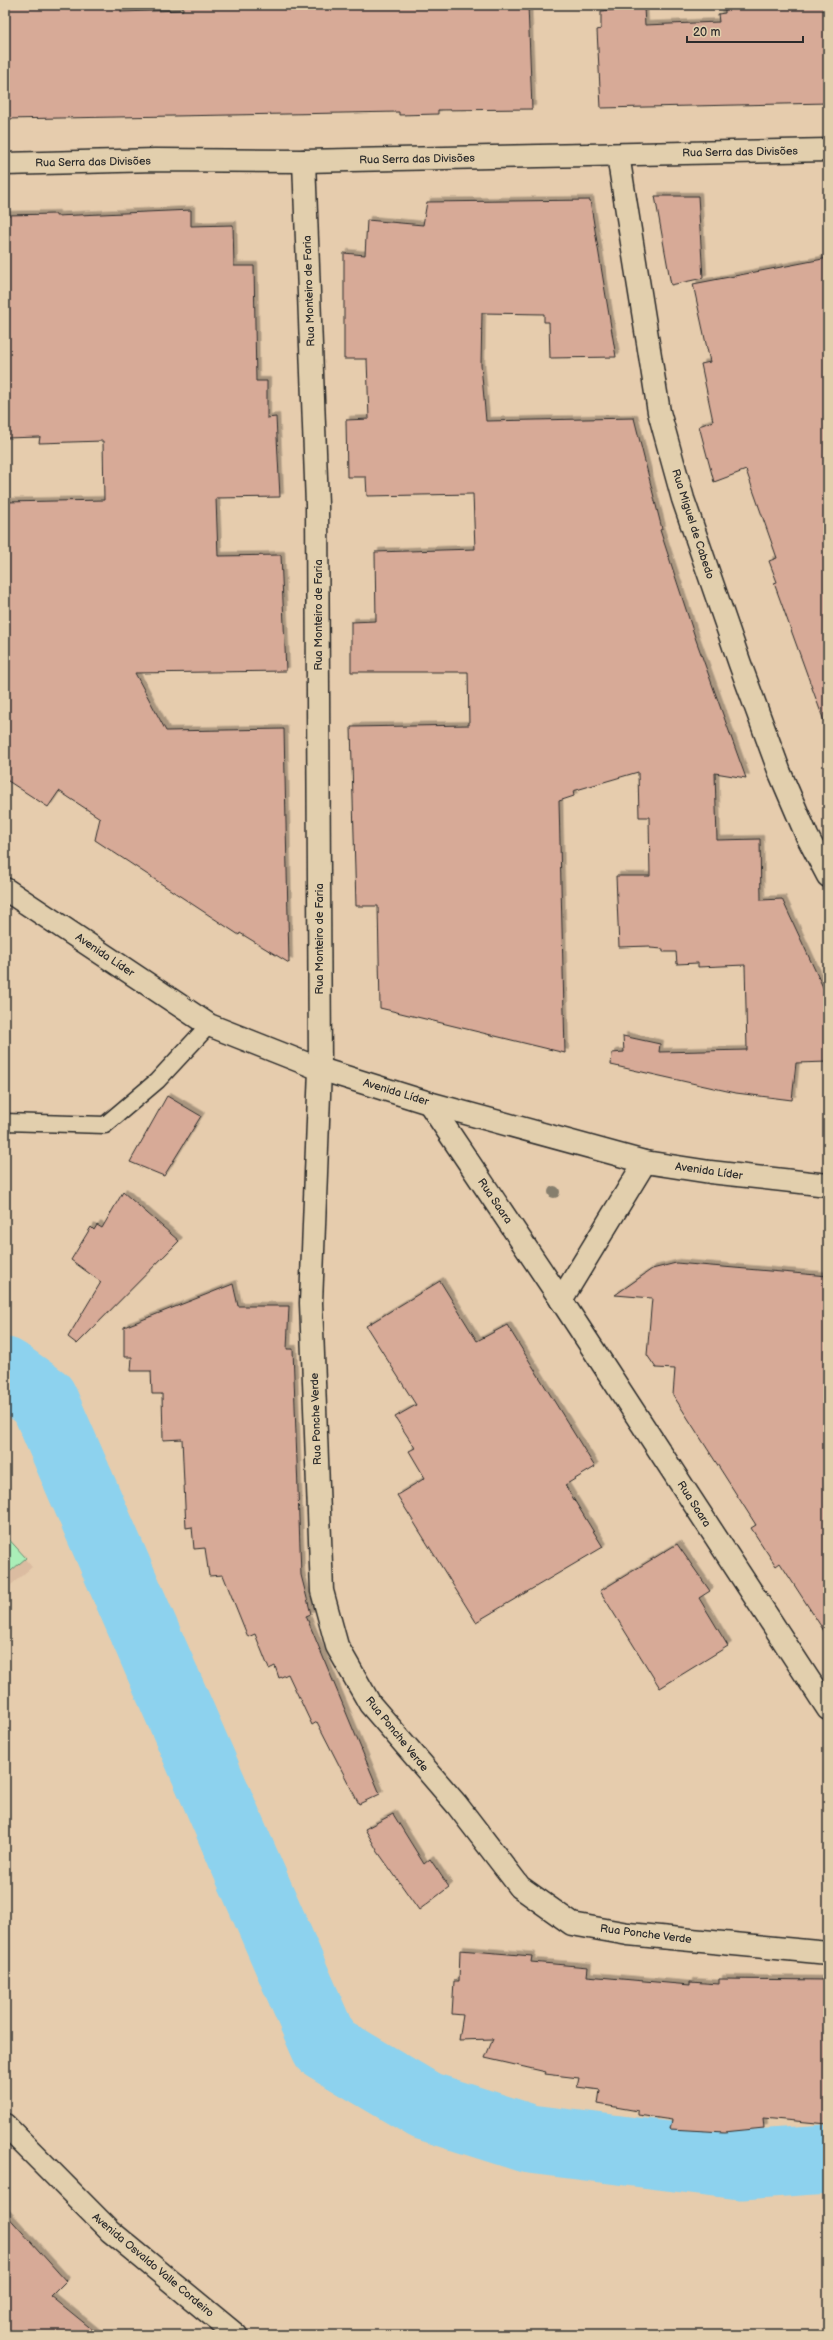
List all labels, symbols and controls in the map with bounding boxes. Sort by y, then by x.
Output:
scale bar [687,18,803,44]
text: 20 m [693,25,720,40]
street label: Rua Serra das Divisões [682,144,799,160]
street label: Rua Serra das Divisões [359,151,476,167]
street label: Rua Serra das Divisões [35,154,152,170]
street label: Rua Monteiro de Faria [301,235,317,347]
street label: Rua Miguel de Cabedo [669,467,717,581]
street label: Rua Monteiro de Faria [312,559,325,671]
street label: Rua Monteiro de Faria [313,883,326,995]
street label: Avenida Líder [73,931,138,980]
street label: Avenida Líder [362,1076,431,1108]
street label: Avenida Líder [674,1160,745,1182]
street label: Rua Saara [475,1176,515,1226]
street label: Rua Ponche Verde [308,1372,324,1465]
street label: Rua Saara [674,1479,714,1529]
street label: Rua Ponche Verde [363,1694,431,1774]
street label: Rua Ponche Verde [599,1922,693,1946]
street label: Avenida Osvaldo Valle Cordeiro [89,2210,217,2320]

